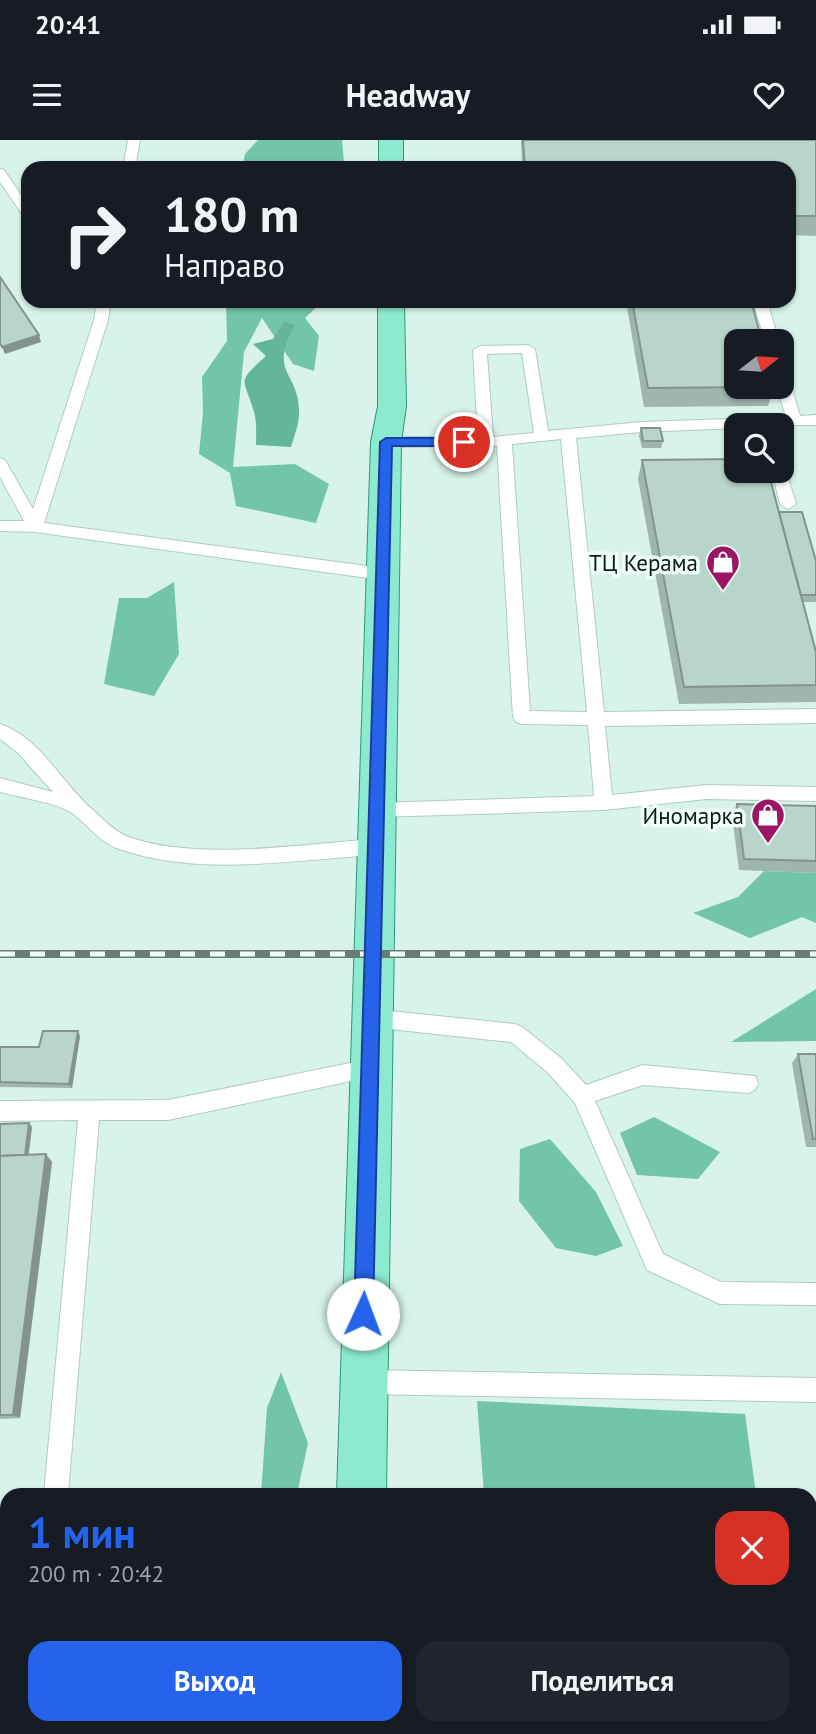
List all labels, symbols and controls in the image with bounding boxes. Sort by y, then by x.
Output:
text: 20:41 [35,8,101,41]
text: Headway [346,74,470,116]
icon: menu [28,76,66,114]
icon: heart [750,76,788,114]
text: 180 m [164,182,299,246]
icon: right [49,189,140,280]
text: Направо [164,244,285,286]
north arrow [724,329,794,399]
map controls [724,329,794,483]
pin [434,412,494,472]
button: search [724,413,794,483]
icon: arrive [445,423,483,461]
shop icon: ТЦ Керама [704,543,742,592]
place label: ТЦ Керама [589,548,698,577]
shop icon: Иномарка [749,796,787,845]
place label: Иномарка [643,801,744,830]
position arrow [326,1277,400,1351]
text: 1 мин [28,1505,136,1560]
button: close [715,1511,789,1585]
text: 200 m · 20:42 [28,1559,164,1588]
button: Выход [28,1641,402,1721]
button: Поделиться [416,1641,789,1721]

